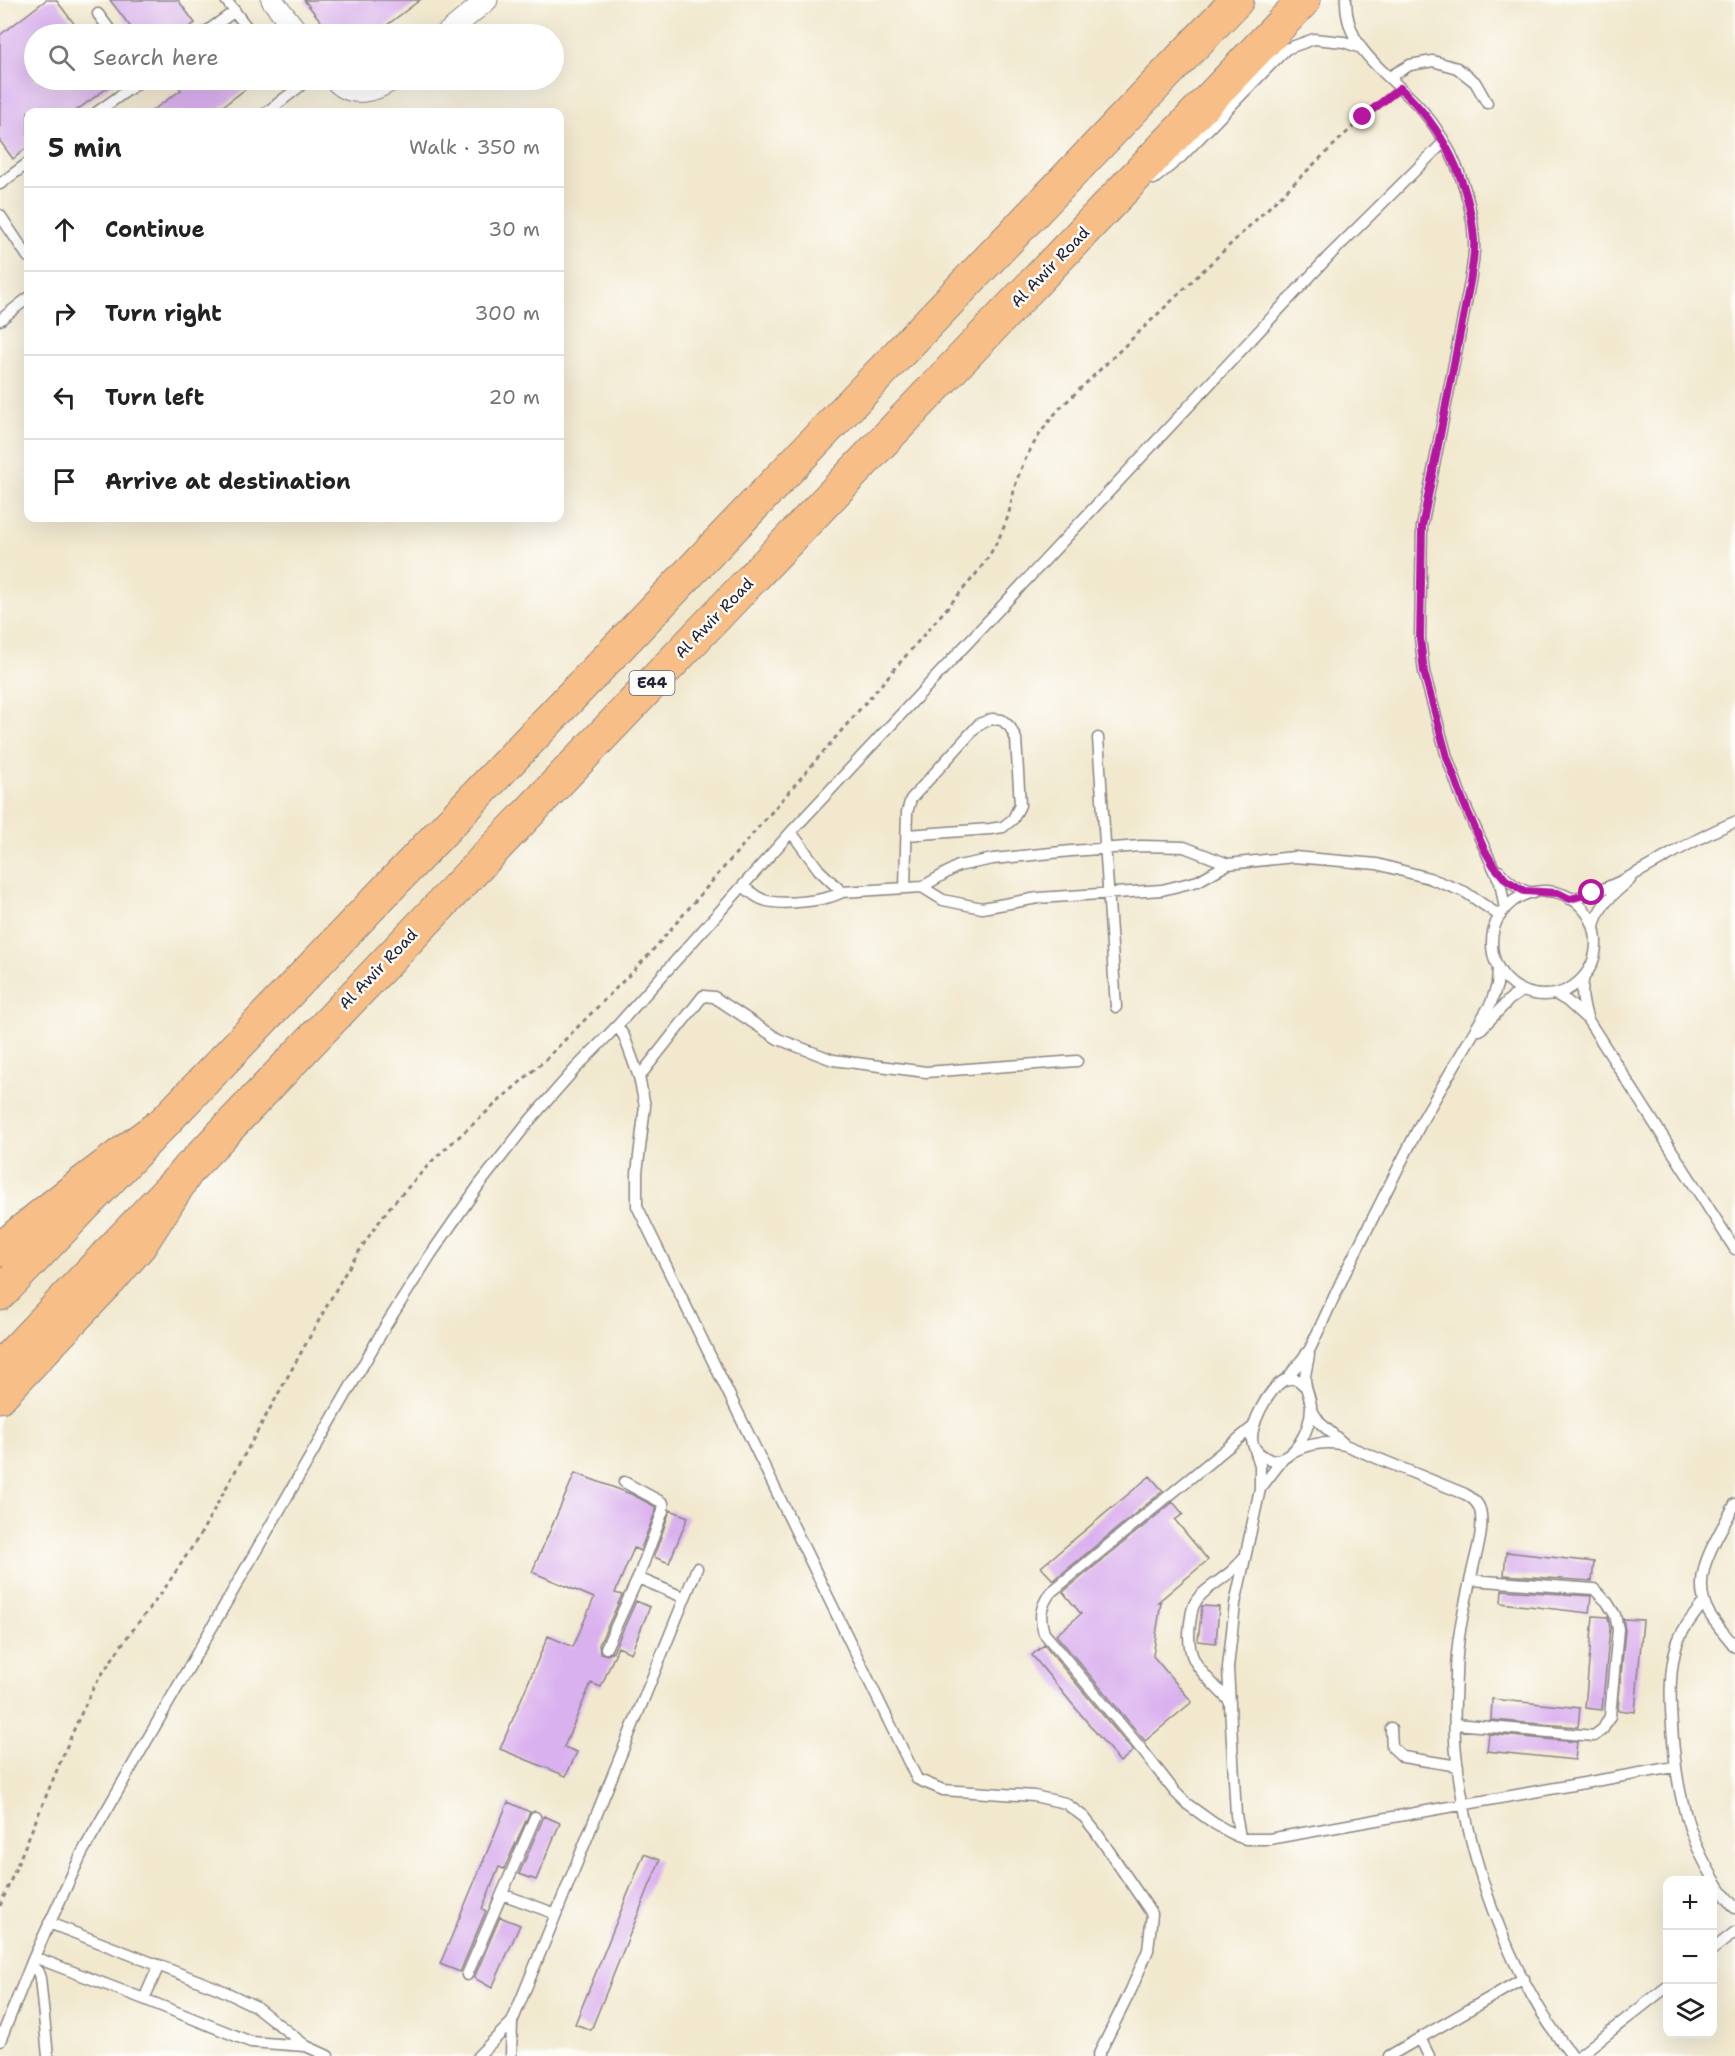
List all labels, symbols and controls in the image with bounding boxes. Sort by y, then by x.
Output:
search box [24,24,564,90]
icon: search [45,41,78,74]
text: Search here [93,43,219,72]
route end [1349,103,1375,129]
text: 5 min [48,130,122,165]
text: Walk · 350 m [409,134,540,160]
icon: ahead [48,213,81,246]
text: Continue [105,215,205,244]
text: 30 m [488,216,540,242]
street label: Al Awir Road [1006,222,1094,312]
icon: right [48,297,81,330]
text: Turn right [105,299,222,328]
text: 300 m [474,300,540,326]
icon: left [48,381,81,414]
text: Turn left [105,383,204,412]
text: 20 m [489,384,540,410]
icon: arrive [48,465,81,498]
text: Arrive at destination [105,467,351,496]
street label: Al Awir Road [670,573,758,663]
road number: E44 [630,671,674,695]
route start [1578,879,1604,905]
street label: Al Awir Road [334,924,422,1014]
map controls [1663,1876,1717,2038]
button: + [1663,1876,1717,1930]
button: − [1663,1930,1717,1984]
button: layers [1663,1984,1717,2038]

